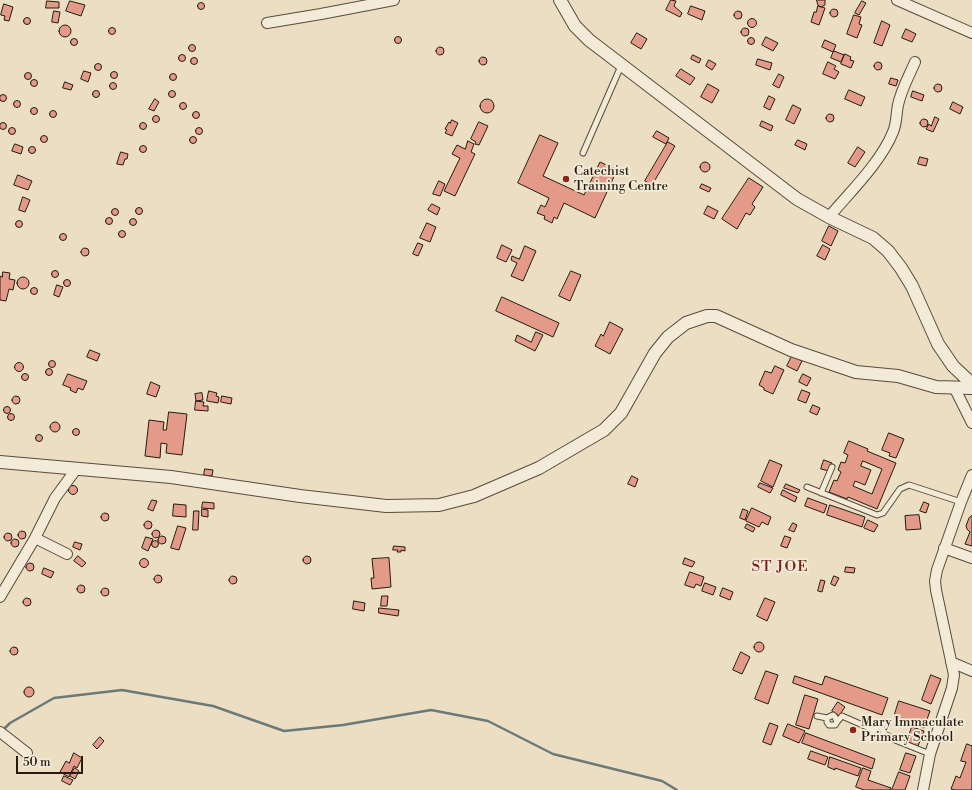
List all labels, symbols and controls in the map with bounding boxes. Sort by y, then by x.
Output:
place label: Catechist Training Centre [574,164,668,195]
marker: Catechist Training Centre [561,174,571,184]
district label: ST JOE [751,558,809,576]
place label: Mary Immaculate Primary School [861,715,964,746]
marker: Mary Immaculate Primary School [848,725,858,735]
scale bar [18,748,85,774]
text: 50 m [23,755,51,770]

